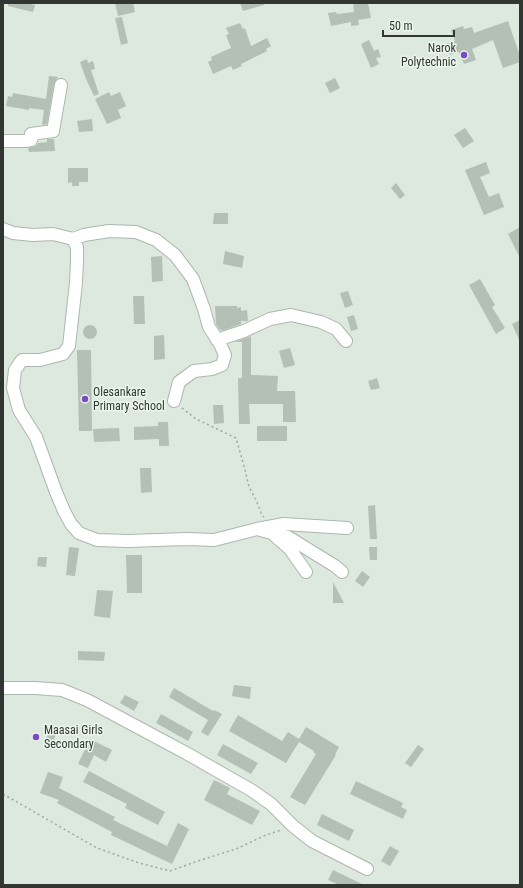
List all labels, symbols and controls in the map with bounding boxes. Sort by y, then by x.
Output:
scale bar [383,12,454,38]
text: 50 m [389,19,413,33]
place label: Narok Polytechnic [401,41,457,69]
marker: Narok Polytechnic [459,50,469,60]
place label: Olesankare Primary School [93,385,165,413]
marker: Olesankare Primary School [80,394,90,404]
place label: Maasai Girls Secondary [44,723,103,751]
marker: Maasai Girls Secondary [31,732,41,742]

